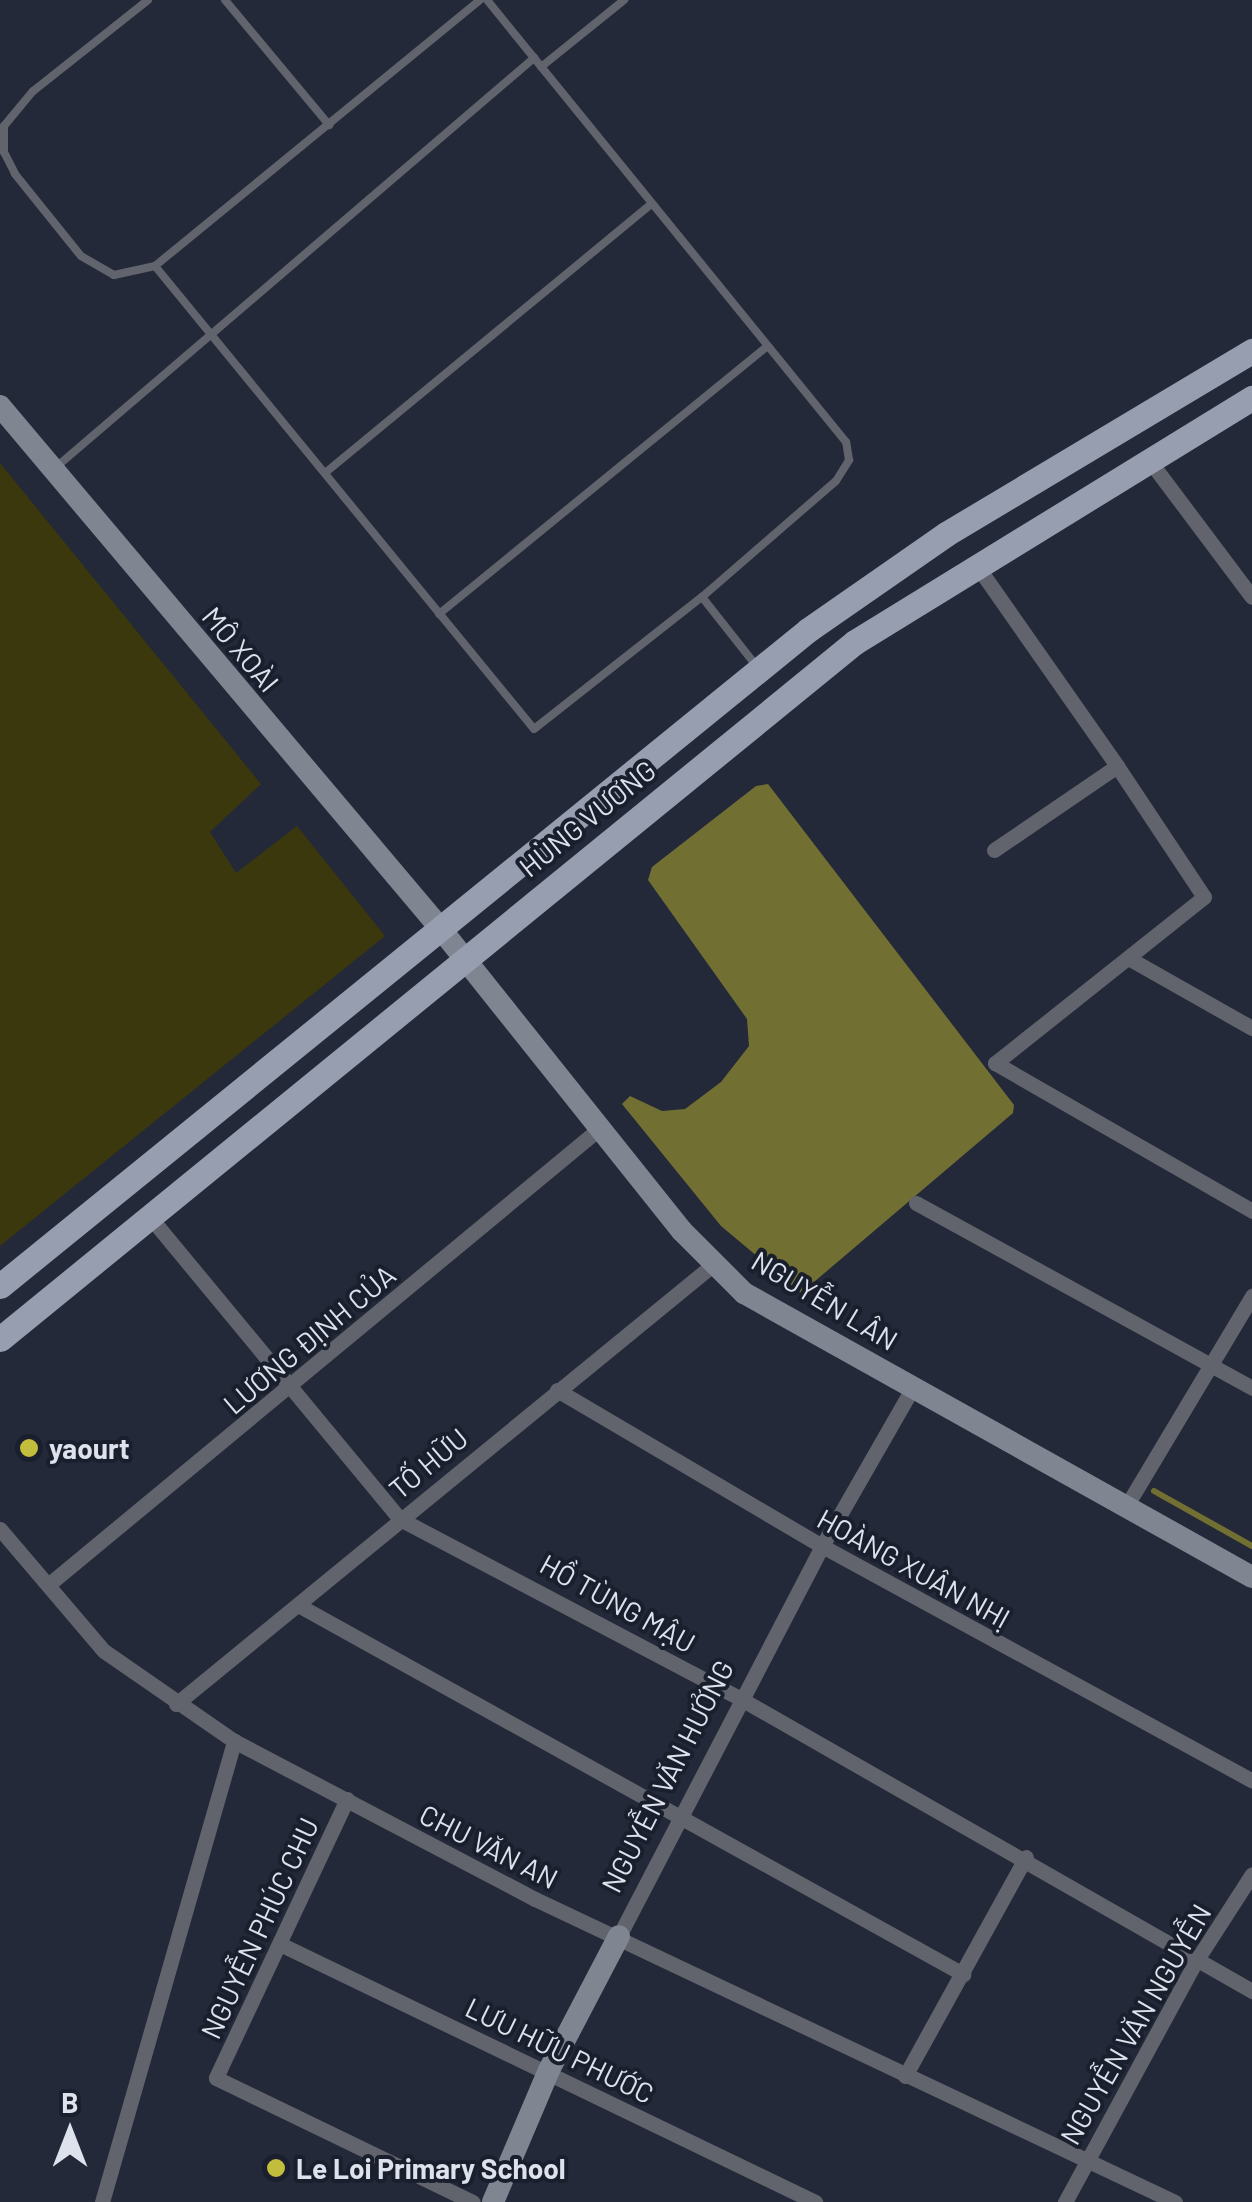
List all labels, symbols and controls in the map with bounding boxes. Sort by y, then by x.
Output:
street label: MÔ XOÀI [196,600,286,698]
street label: HÙNG VƯƠNG [512,753,662,883]
street label: NGUYỄN LÂN [746,1243,904,1357]
street label: LƯƠNG ĐỊNH CỦA [216,1257,402,1421]
street label: TỐ HỮU [382,1420,474,1506]
place label: yaourt [49,1431,130,1465]
marker: yaourt [18,1437,40,1459]
street label: HOÀNG XUÂN NHỊ [812,1501,1016,1635]
street label: HỒ TÙNG MẬU [535,1547,701,1659]
street label: NGUYỄN VĂN HƯỞNG [594,1654,740,1898]
street label: CHU VĂN AN [414,1797,564,1895]
street label: NGUYỄN PHÚC CHU [193,1812,325,2044]
street label: NGUYỄN VĂN NGUYỄN [1052,1898,1218,2150]
street label: LƯU HỮU PHƯỚC [460,1990,660,2110]
north arrow [20,2082,120,2182]
text: B [61,2085,79,2119]
place label: Le Loi Primary School [296,2151,566,2185]
marker: Le Loi Primary School [265,2157,287,2179]

